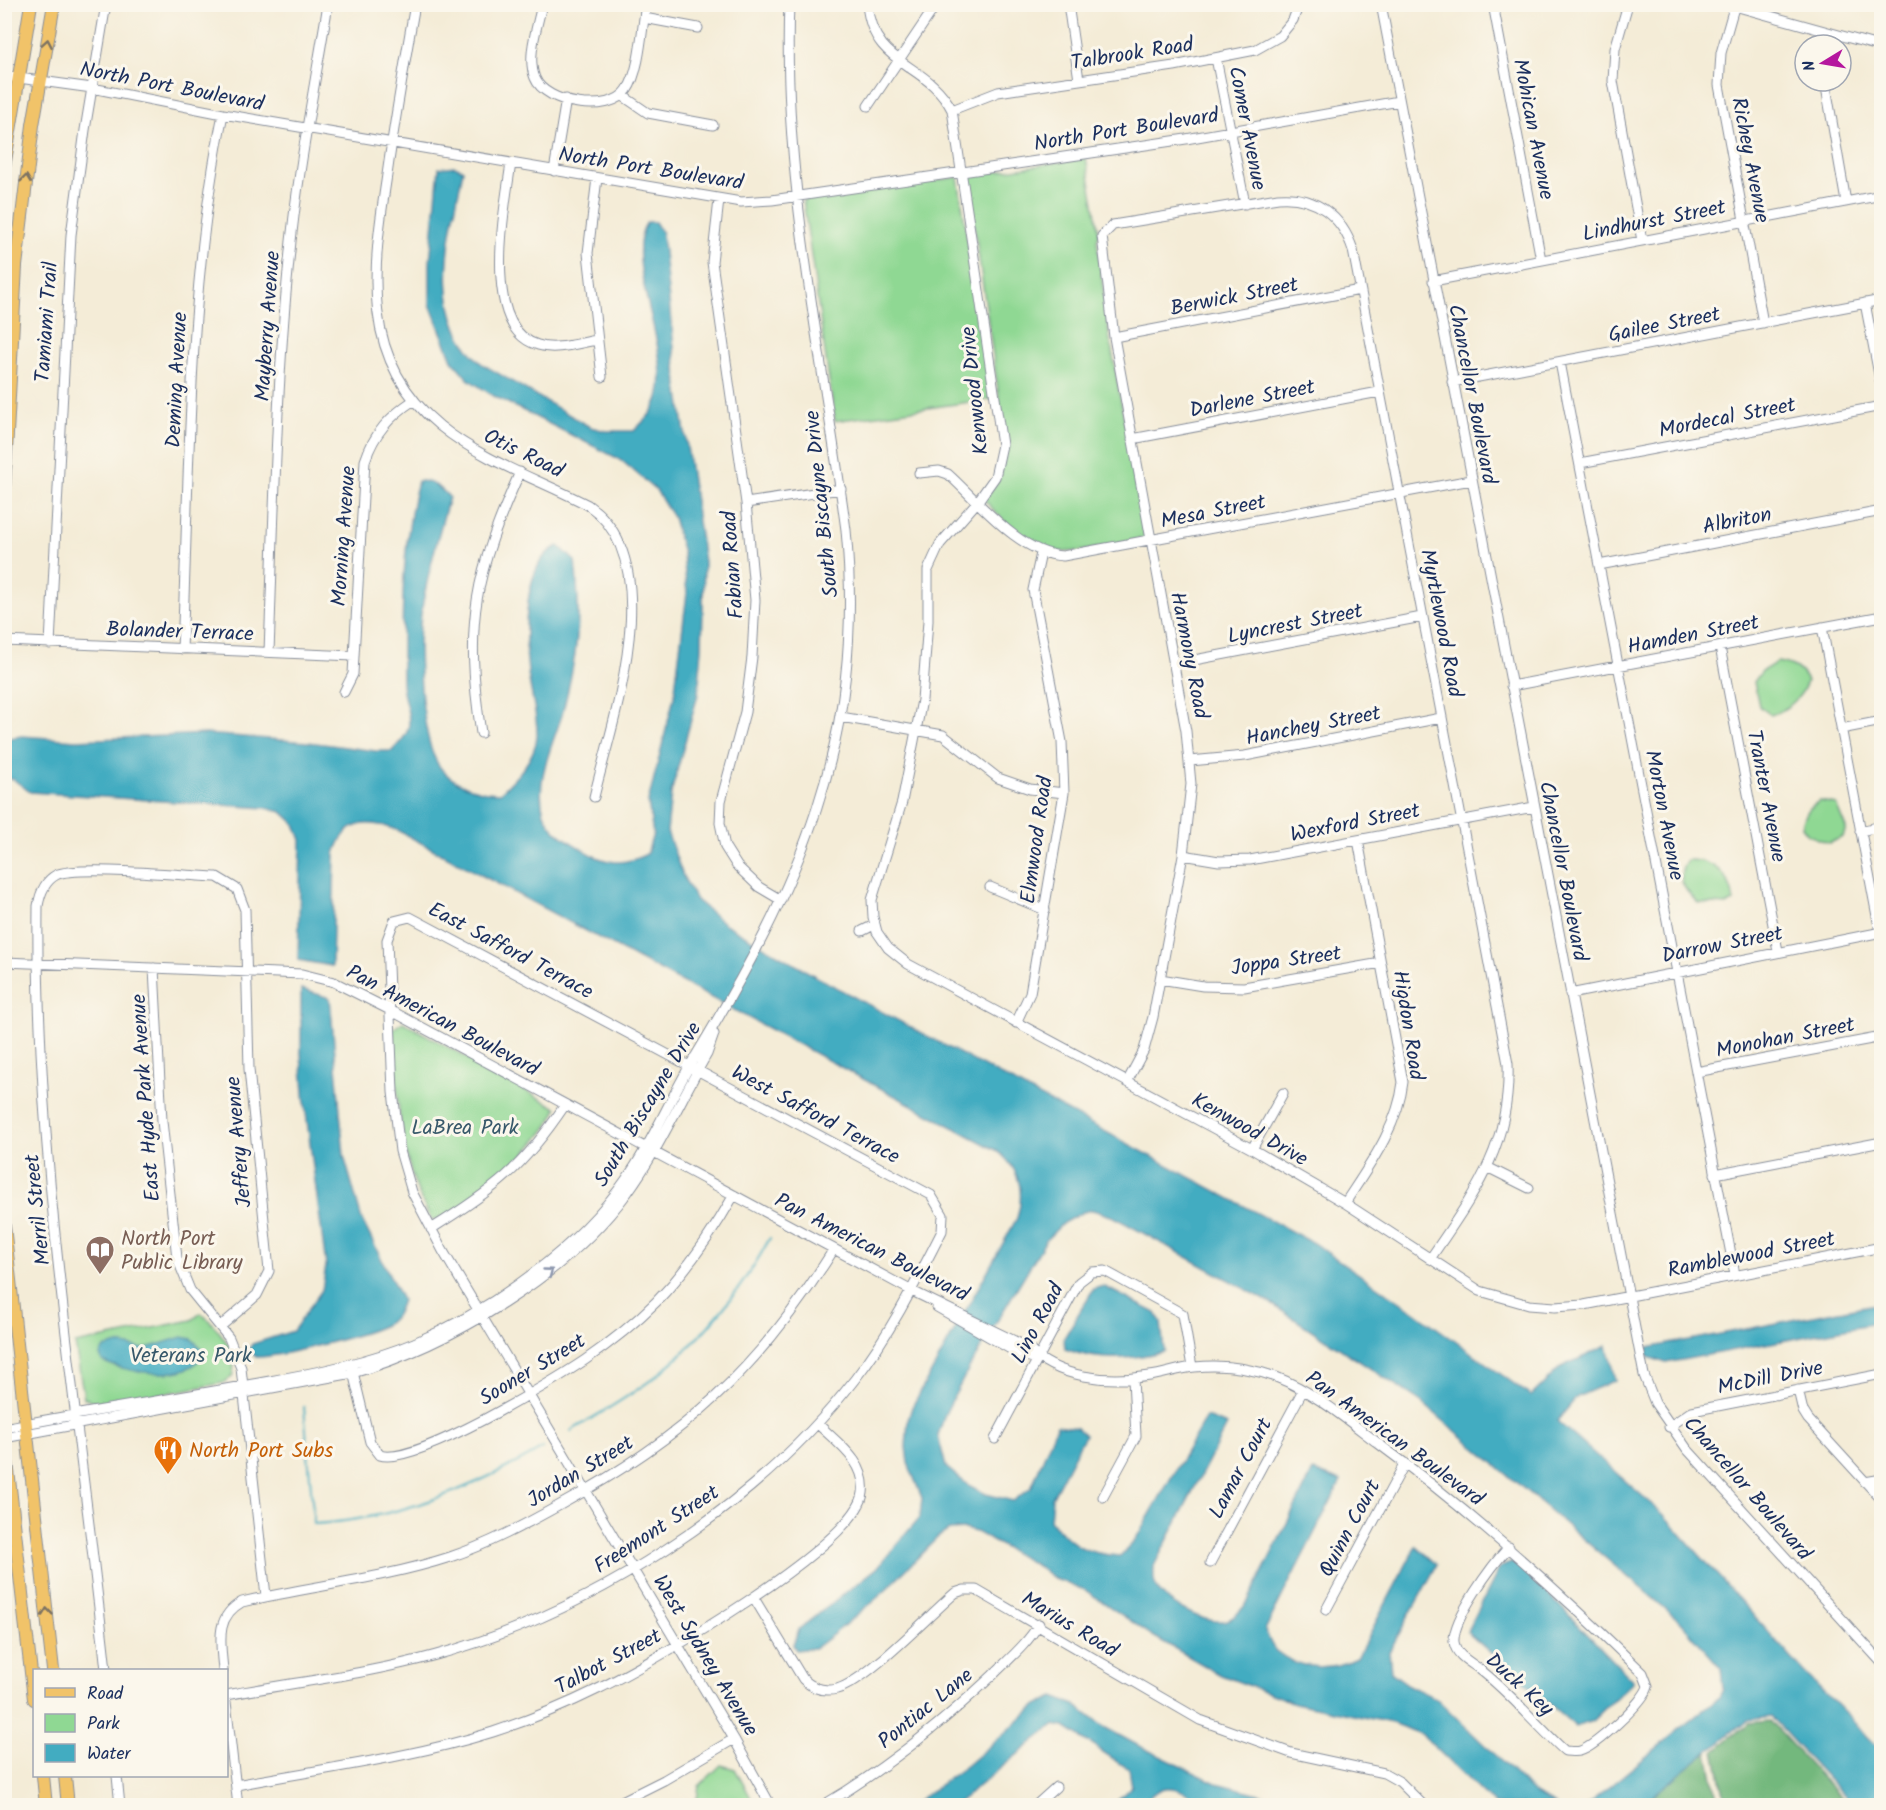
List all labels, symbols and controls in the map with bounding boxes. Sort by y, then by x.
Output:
street label: Talbrook Road [1069,28,1196,80]
north arrow [1793,33,1853,93]
one-way arrow [40,38,53,48]
street label: North Port Boulevard [77,53,267,122]
street label: Mohican Avenue [1503,56,1562,203]
text: N [1797,58,1823,73]
street label: Comer Avenue [1218,64,1275,194]
street label: Richey Avenue [1721,95,1778,226]
street label: North Port Boulevard [1031,100,1221,161]
street label: North Port Boulevard [556,139,746,200]
one-way arrow [19,175,31,184]
street label: Lindhurst Street [1580,191,1730,252]
street label: Mayberry Avenue [247,249,290,402]
street label: Tamiami Trail [27,261,68,384]
street label: Berwick Street [1167,269,1302,326]
street label: Gailee Street [1605,298,1724,352]
street label: Chancellor Boulevard [1438,302,1505,488]
street label: Deming Avenue [157,311,198,449]
street label: Kenwood Drive [952,324,999,457]
street label: Darlene Street [1187,371,1319,428]
street label: Mordecal Street [1656,389,1800,448]
street label: South Biscayne Drive [796,408,849,599]
street label: Otis Road [478,421,569,488]
street label: Morning Avenue [323,464,366,607]
street label: Mesa Street [1158,486,1270,539]
street label: Albriton [1700,499,1775,544]
street label: Fabian Road [713,509,754,620]
street label: Myrtlewood Road [1410,546,1471,701]
street label: Harmony Road [1160,589,1217,722]
street label: Lyncrest Street [1225,595,1367,654]
street label: Hamden Street [1625,606,1763,664]
street label: Bolander Terrace [106,613,255,652]
street label: Hanchey Street [1243,697,1384,756]
street label: Tranter Avenue [1737,727,1795,866]
street label: Morton Avenue [1635,747,1692,884]
street label: Elmwood Road [1012,774,1063,906]
street label: Chancellor Boulevard [1529,779,1596,965]
street label: Wexford Street [1288,795,1424,852]
street label: East Safford Terrace [422,894,599,1009]
street label: Darrow Street [1659,917,1786,973]
street label: Joppa Street [1229,937,1344,986]
street label: Pan American Boulevard [340,956,545,1086]
street label: Higdon Road [1383,968,1433,1083]
street label: East Hyde Park Avenue [123,992,170,1203]
street label: Monohan Street [1713,1009,1858,1068]
street label: South Biscayne Drive [586,1015,711,1194]
street label: West Safford Terrace [725,1057,906,1174]
street label: Jeffery Avenue [217,1074,262,1209]
street label: Kenwood Drive [1185,1085,1314,1176]
park label: LaBrea Park [411,1112,519,1145]
street label: Merril Street [16,1152,61,1267]
street label: Pan American Boulevard [768,1185,975,1312]
place label: North Port Public Library [121,1223,243,1280]
street label: Ramblewood Street [1665,1223,1839,1288]
library icon: North Port Public Library [84,1234,116,1276]
one-way arrow [543,1269,554,1280]
street label: Lino Road [1003,1277,1074,1370]
street label: Sooner Street [473,1325,593,1415]
park label: Veterans Park [130,1340,252,1373]
street label: McDill Drive [1715,1352,1826,1405]
street label: Pan American Boulevard [1298,1363,1491,1516]
street label: Chancellor Boulevard [1675,1409,1820,1569]
street label: Lamar Court [1201,1411,1282,1525]
street label: Jordan Street [521,1427,641,1517]
restaurant icon: North Port Subs [152,1434,184,1476]
place label: North Port Subs [189,1435,333,1468]
street label: Quinn Court [1311,1473,1390,1584]
street label: Freemont Street [587,1477,727,1583]
street label: West Sydney Avenue [643,1569,766,1743]
street label: Marius Road [1014,1583,1124,1667]
one-way arrow [41,1608,54,1617]
street label: Talbot Street [549,1620,669,1704]
street label: Duck Key [1477,1645,1561,1725]
street label: Pontiac Lane [871,1660,981,1758]
legend [33,1669,228,1777]
text: Road [87,1680,124,1709]
text: Park [87,1710,120,1739]
text: Water [87,1740,132,1769]

